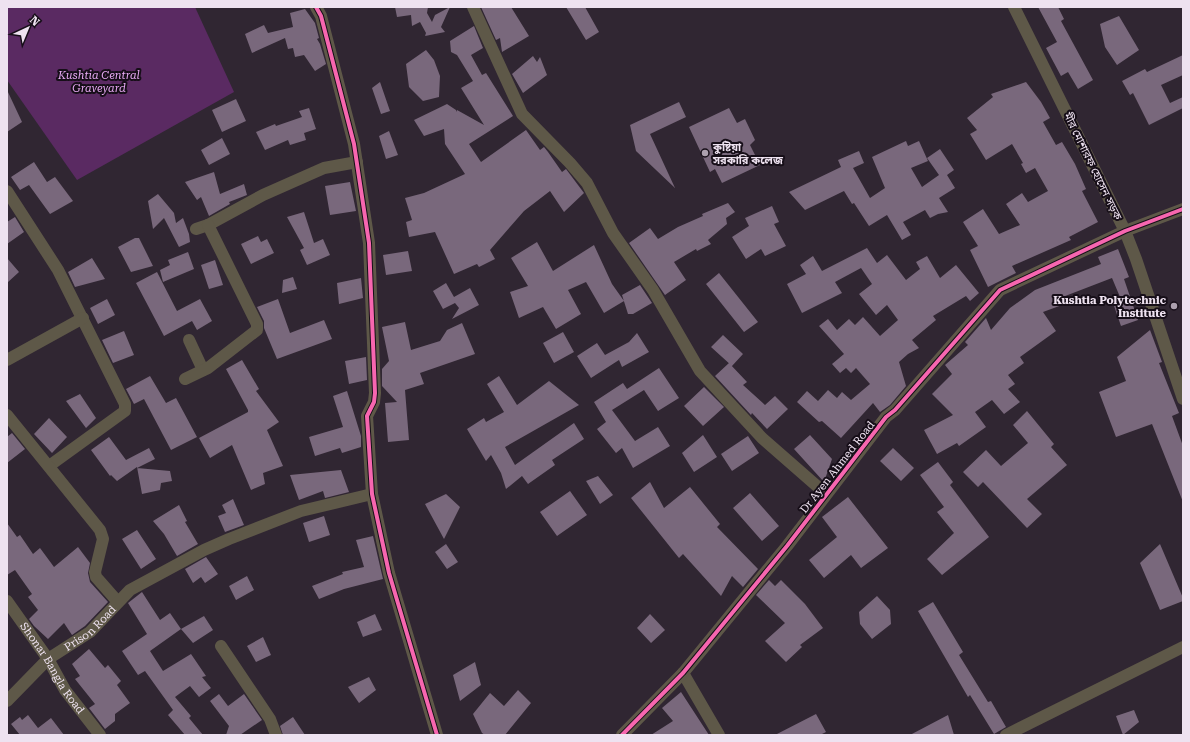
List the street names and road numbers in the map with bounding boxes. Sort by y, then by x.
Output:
street label: মীর মোশারফ হোসেন সড়ক [1060,109,1124,222]
street label: Dr Ayen Ahmed Road [797,419,877,516]
street label: Prison Road [62,603,119,654]
street label: Shonar Bangla Road [17,620,87,716]

